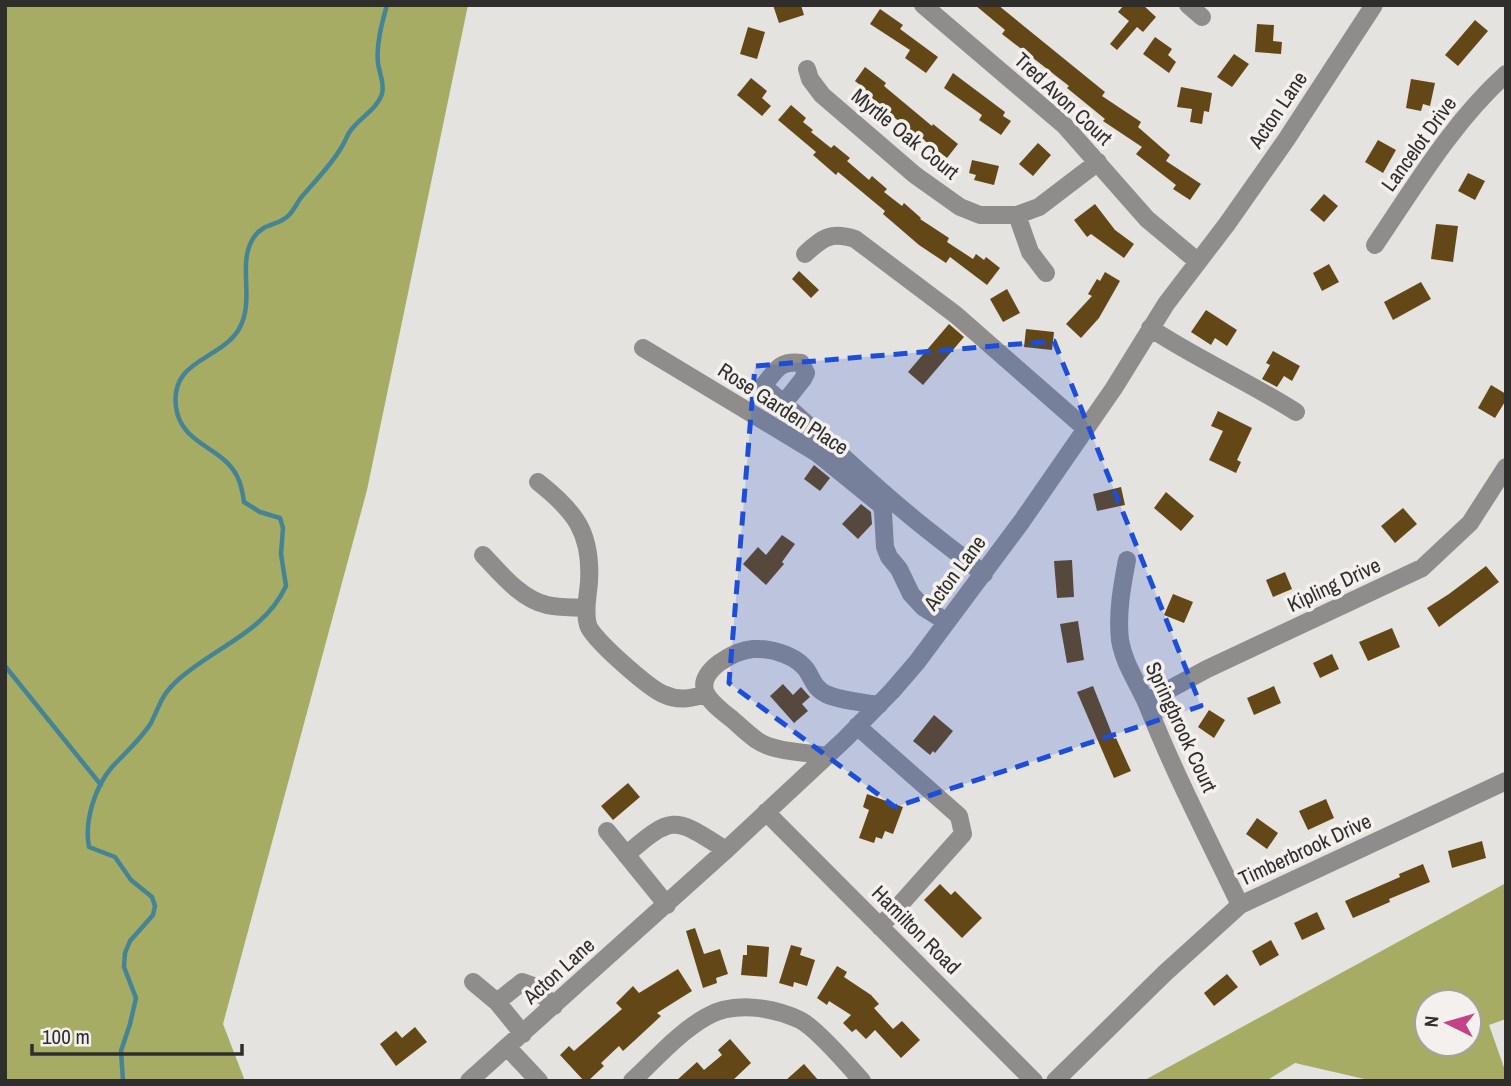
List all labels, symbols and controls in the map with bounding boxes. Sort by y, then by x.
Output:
street label: Tred Avon Court [1008,46,1119,152]
street label: Acton Lane [1241,65,1314,155]
street label: Myrtle Oak Court [846,81,965,186]
street label: Lancelot Drive [1374,90,1463,197]
street label: Rose Garden Place [712,355,854,462]
street label: Acton Lane [916,529,992,617]
street label: Kipling Drive [1283,550,1385,619]
street label: Springbrook Court [1139,657,1224,797]
street label: Timberbrook Drive [1234,806,1376,893]
street label: Hamilton Road [865,879,967,981]
street label: Acton Lane [516,931,601,1011]
north arrow [1413,988,1483,1058]
scale bar [32,1012,242,1056]
text: N [1418,1015,1445,1028]
text: 100 m [42,1022,90,1051]

